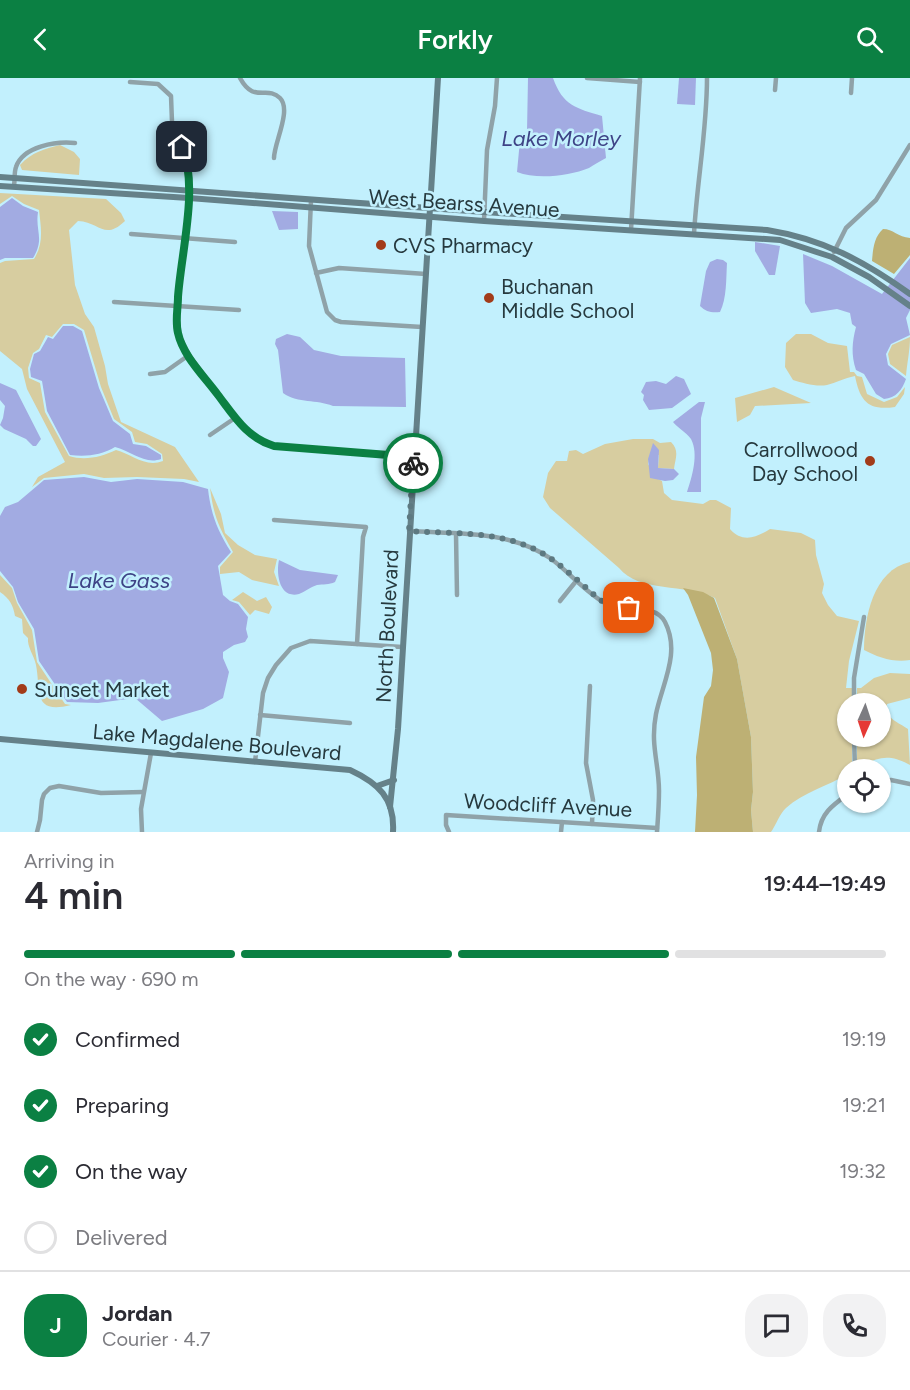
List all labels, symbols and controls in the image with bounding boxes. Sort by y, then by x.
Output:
icon: back [24,23,57,56]
text: Forkly [417,23,493,56]
icon: search [853,23,886,56]
pin [156,121,207,172]
water label: Lake Morley [501,125,622,152]
icon: home [165,130,198,163]
street label: West Bearss Avenue [368,184,560,222]
place label: CVS Pharmacy [393,233,533,258]
marker: CVS Pharmacy [374,238,388,252]
place label: Buchanan Middle School [501,274,634,323]
marker: Buchanan Middle School [482,291,496,305]
courier [383,433,443,493]
place label: Carrollwood Day School [744,437,858,486]
icon: bike [397,447,430,480]
marker: Carrollwood Day School [863,454,877,468]
street label: North Boulevard [370,549,404,703]
water label: Lake Gass [68,567,170,594]
pin [603,582,654,633]
icon: bag [612,591,645,624]
place label: Sunset Market [34,677,170,702]
marker: Sunset Market [15,682,29,696]
north arrow [837,693,891,747]
map controls [837,693,891,813]
street label: Lake Magdalene Boulevard [91,719,343,765]
button: locate [837,759,891,813]
street label: Woodcliff Avenue [463,788,633,822]
text: Arriving in [24,849,114,873]
text: 19:44–19:49 [764,870,886,897]
text: 4 min [24,872,123,919]
text: On the way · 690 m [24,967,199,991]
icon: check [24,1023,57,1056]
text: Confirmed [75,1026,180,1053]
text: 19:19 [842,1027,886,1051]
icon: check [24,1089,57,1122]
text: Preparing [75,1092,169,1119]
text: 19:21 [842,1093,886,1117]
icon: check [24,1155,57,1188]
text: On the way [75,1158,187,1185]
text: 19:32 [839,1159,886,1183]
text: Delivered [75,1224,168,1251]
button: chat [745,1294,808,1357]
button: phone [823,1294,886,1357]
text: Jordan [102,1300,173,1327]
text: J [49,1312,62,1339]
text: Courier · 4.7 [102,1327,211,1351]

